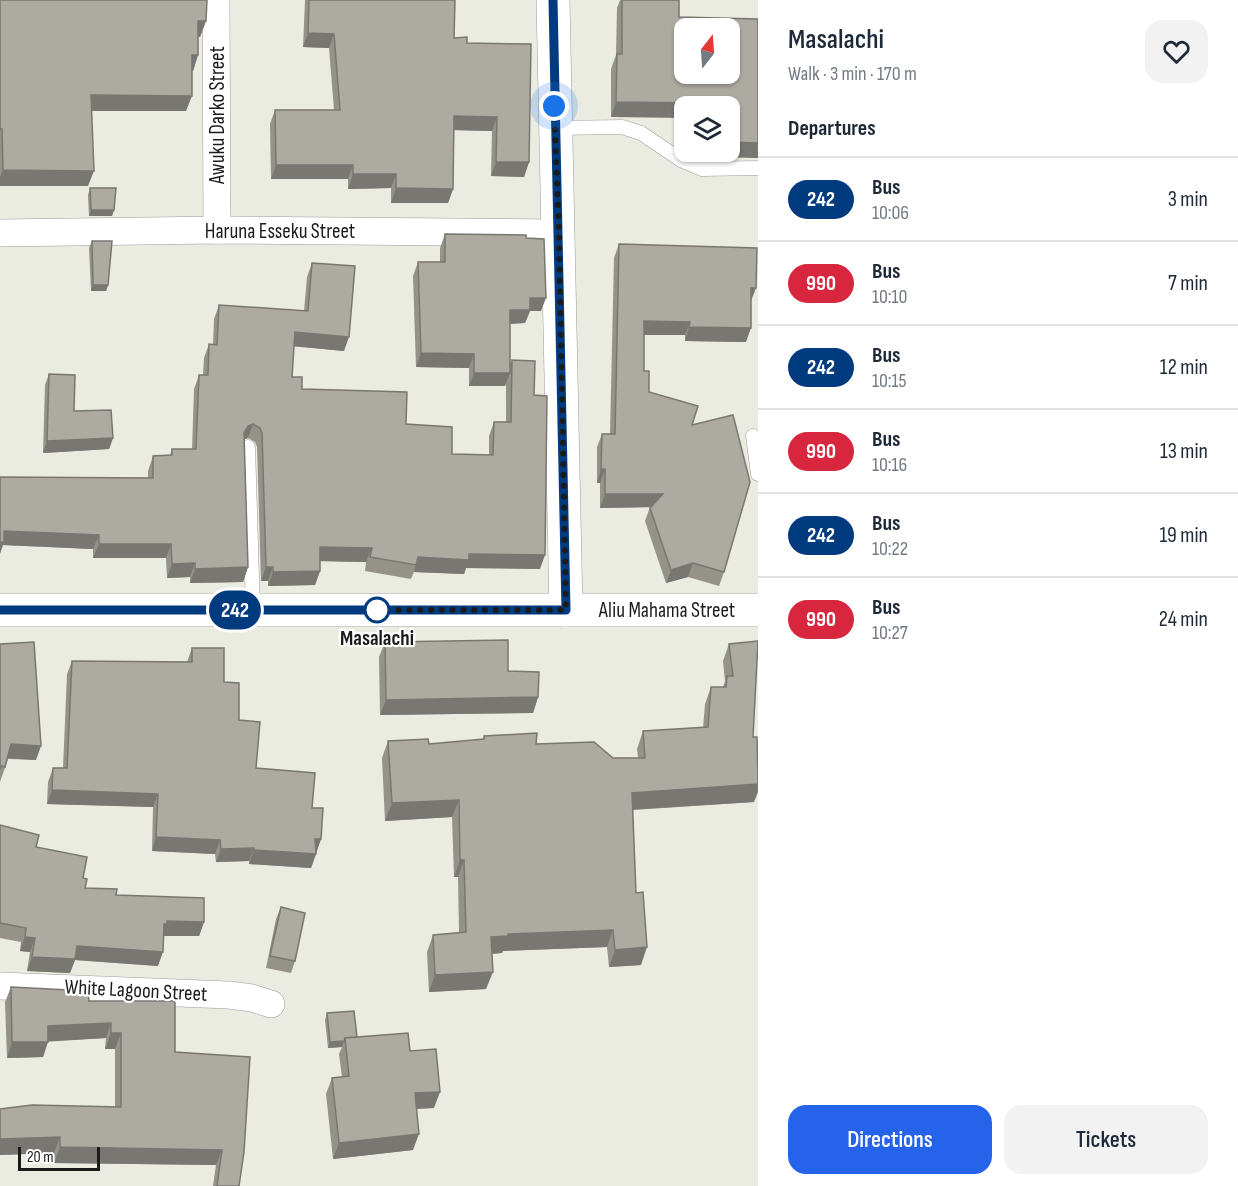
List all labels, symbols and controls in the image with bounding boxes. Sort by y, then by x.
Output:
north arrow [674,18,740,84]
map controls [674,18,740,162]
button: heart [1145,20,1208,83]
text: Masalachi [788,23,884,56]
street label: Awuku Darko Street [205,46,230,185]
text: Walk · 3 min · 170 m [788,62,917,86]
your location [539,91,569,121]
button: layers [674,96,740,162]
text: Departures [788,115,876,142]
text: Bus [872,174,901,201]
text: 3 min [1168,186,1208,213]
text: 242 [807,187,835,212]
text: 10:06 [872,201,909,225]
street label: Haruna Esseku Street [205,219,355,244]
text: Bus [872,258,901,285]
text: 7 min [1168,270,1208,297]
text: 990 [806,271,836,296]
text: 10:10 [872,285,907,309]
text: Bus [872,342,901,369]
text: 12 min [1160,354,1208,381]
text: 242 [807,355,835,380]
text: 10:15 [872,369,906,393]
text: Bus [872,426,901,453]
text: 13 min [1160,438,1208,465]
text: 990 [806,439,836,464]
text: 10:16 [872,453,907,477]
text: Bus [872,510,901,537]
text: 19 min [1159,522,1208,549]
text: 242 [807,523,835,548]
text: 10:22 [872,537,908,561]
line badge: 242 [200,590,270,630]
text: Bus [872,594,901,621]
marker: Masalachi [364,597,390,623]
text: 242 [221,598,249,623]
street label: Aliu Mahama Street [598,598,735,623]
text: 24 min [1159,606,1208,633]
text: 990 [806,607,836,632]
text: 10:27 [872,621,908,645]
place label: Masalachi [340,626,414,651]
street label: White Lagoon Street [64,974,208,1007]
button: Directions [788,1105,992,1174]
button: Tickets [1004,1105,1208,1174]
scale bar [18,1144,100,1172]
text: 20 m [27,1148,54,1167]

